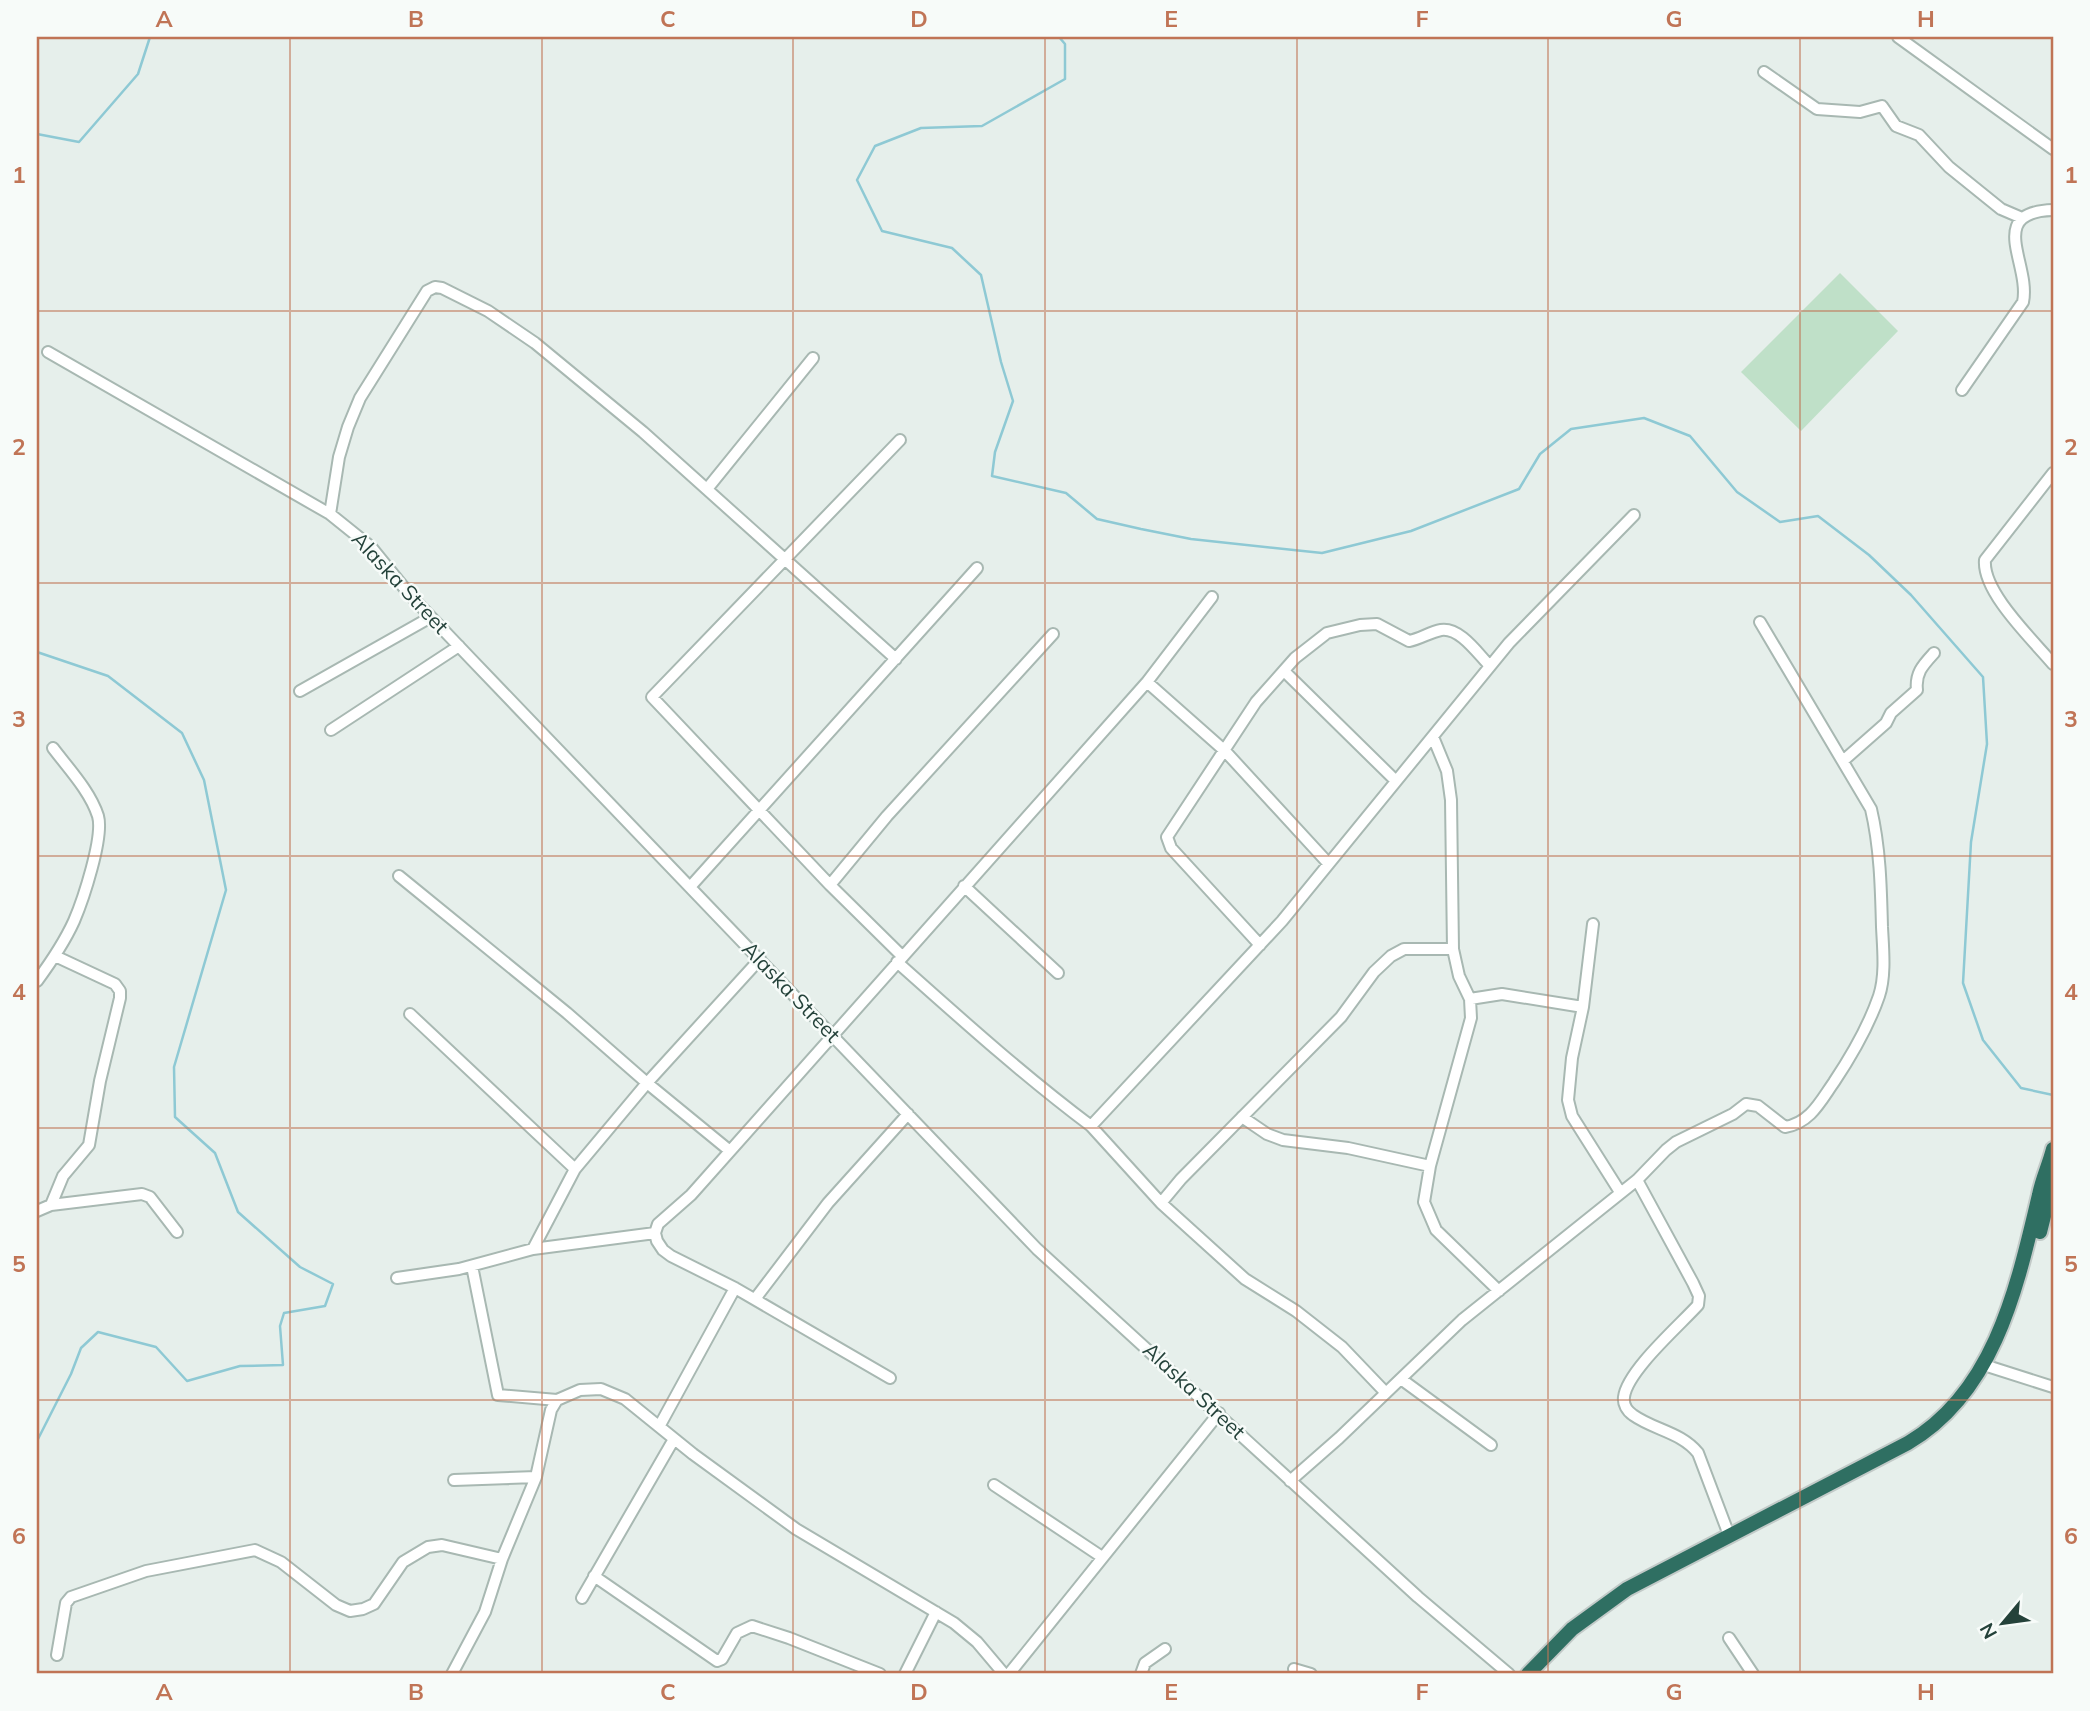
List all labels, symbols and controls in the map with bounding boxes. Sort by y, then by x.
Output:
text: A [155,4,173,33]
text: B [408,4,424,33]
text: C [660,4,676,33]
text: D [910,4,928,33]
text: E [1164,4,1178,33]
text: F [1415,4,1429,33]
text: G [1665,4,1683,33]
text: H [1917,4,1935,33]
text: 1 [12,160,26,189]
text: 1 [2064,160,2078,189]
text: 2 [12,432,26,461]
text: 2 [2064,432,2078,461]
street label: Alaska Street [347,526,455,639]
text: 3 [12,704,26,733]
text: 3 [2064,704,2078,733]
street label: Alaska Street [737,935,846,1047]
text: 4 [12,977,26,1006]
text: 4 [2064,977,2078,1006]
text: 5 [12,1249,26,1278]
text: 5 [2064,1249,2078,1278]
street label: Alaska Street [1138,1336,1251,1444]
text: 6 [12,1521,26,1550]
text: 6 [2064,1521,2078,1550]
north arrow [1968,1588,2038,1658]
text: N [1974,1619,2002,1643]
text: A [155,1677,173,1706]
text: B [408,1677,424,1706]
text: C [660,1677,676,1706]
text: D [910,1677,928,1706]
text: E [1164,1677,1178,1706]
text: F [1415,1677,1429,1706]
text: G [1665,1677,1683,1706]
text: H [1917,1677,1935,1706]

